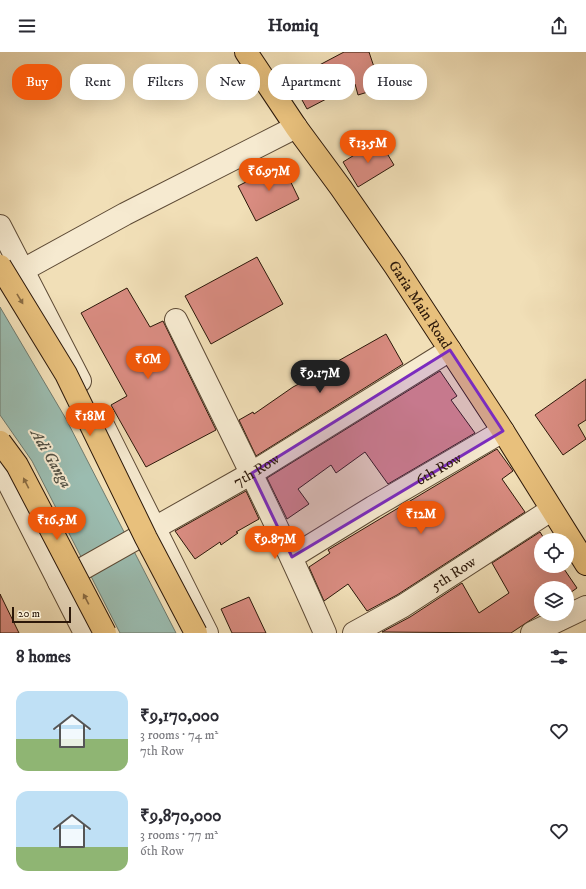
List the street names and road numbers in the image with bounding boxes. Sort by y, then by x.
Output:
street label: Garia Main Road [384,257,456,353]
street label: 6th Row [412,448,466,490]
street label: 7th Row [230,449,284,492]
street label: 5th Row [427,552,480,595]

